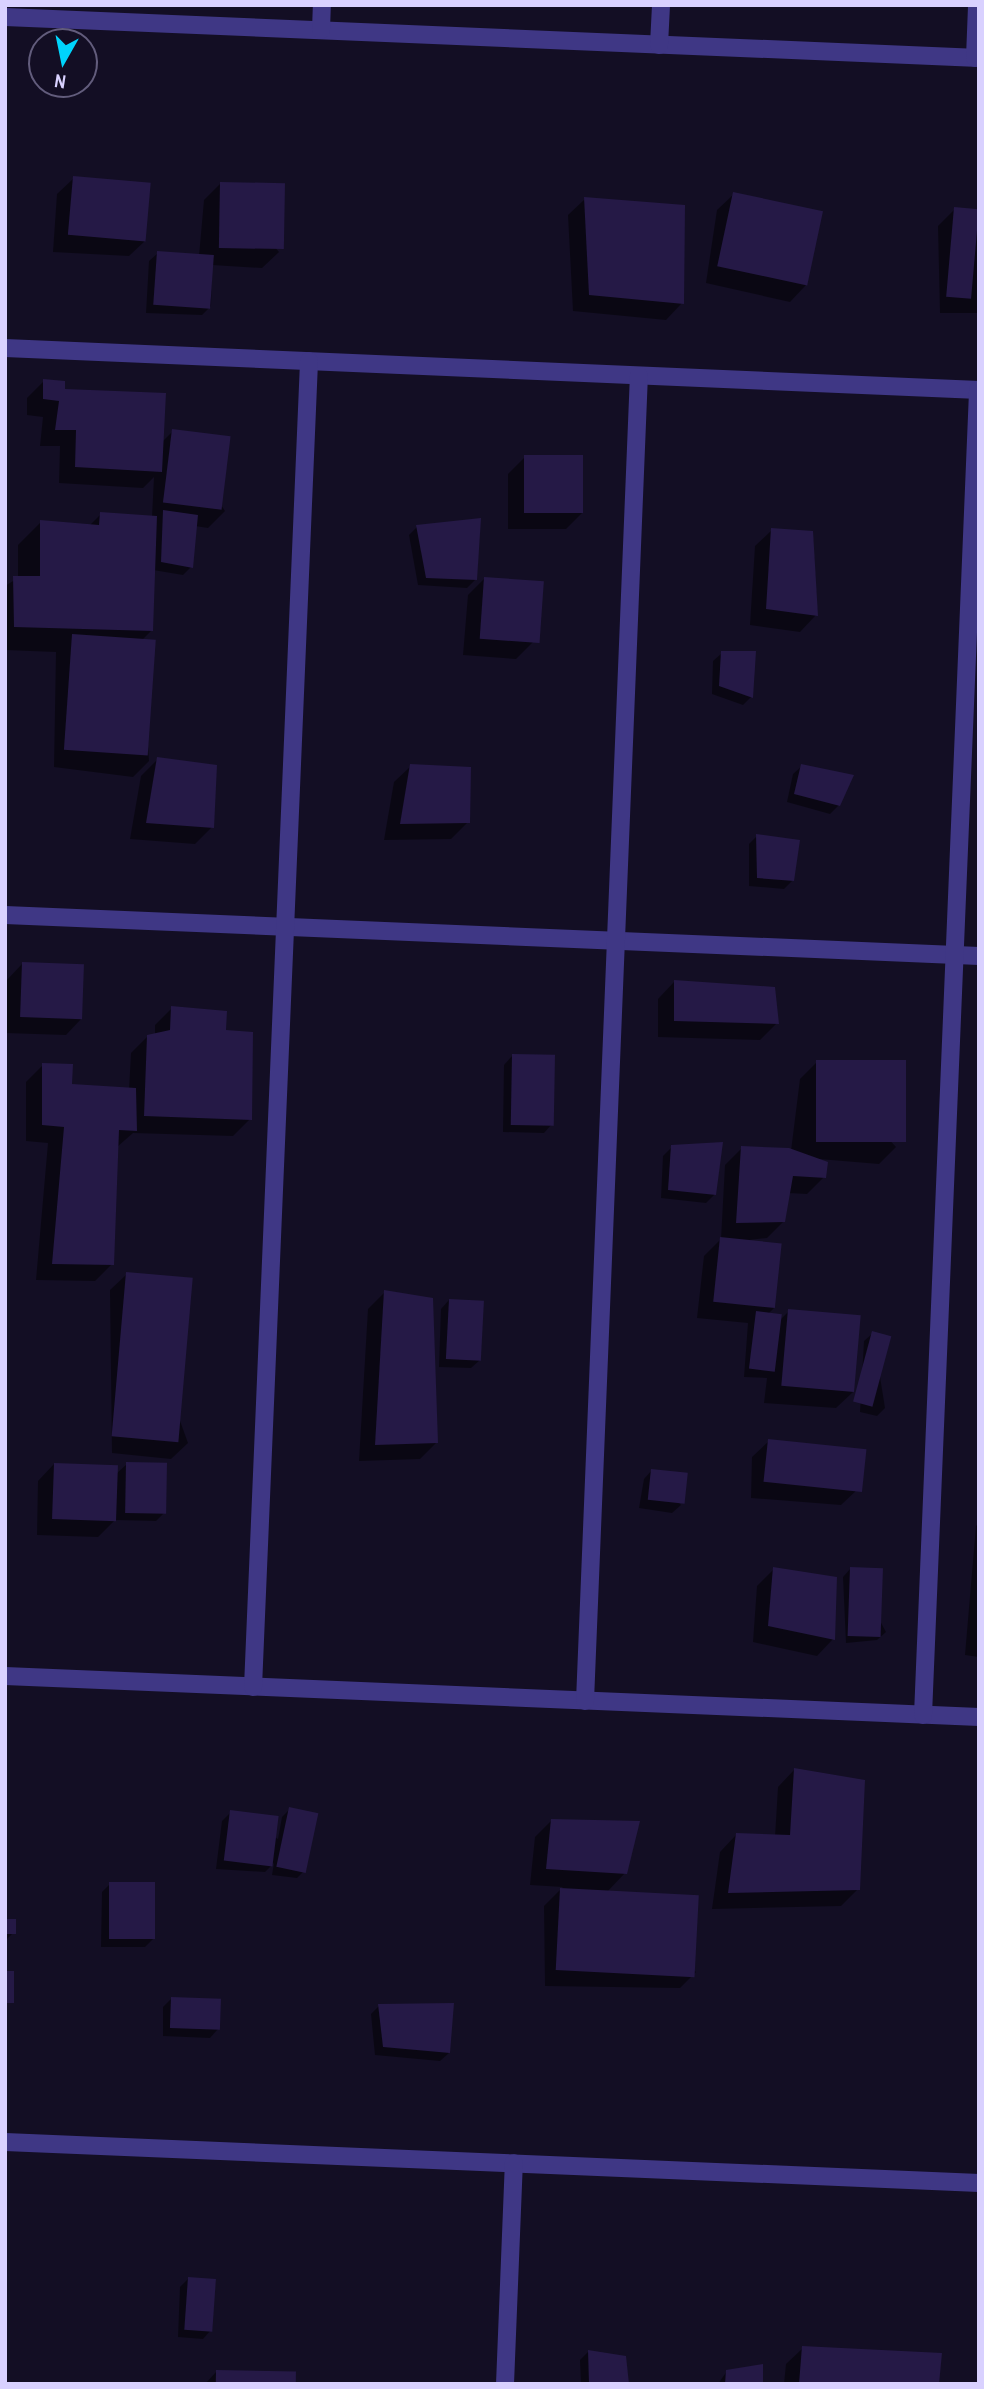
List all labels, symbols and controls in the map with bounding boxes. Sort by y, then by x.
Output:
north arrow [28,28,98,98]
text: N [52,68,68,95]

